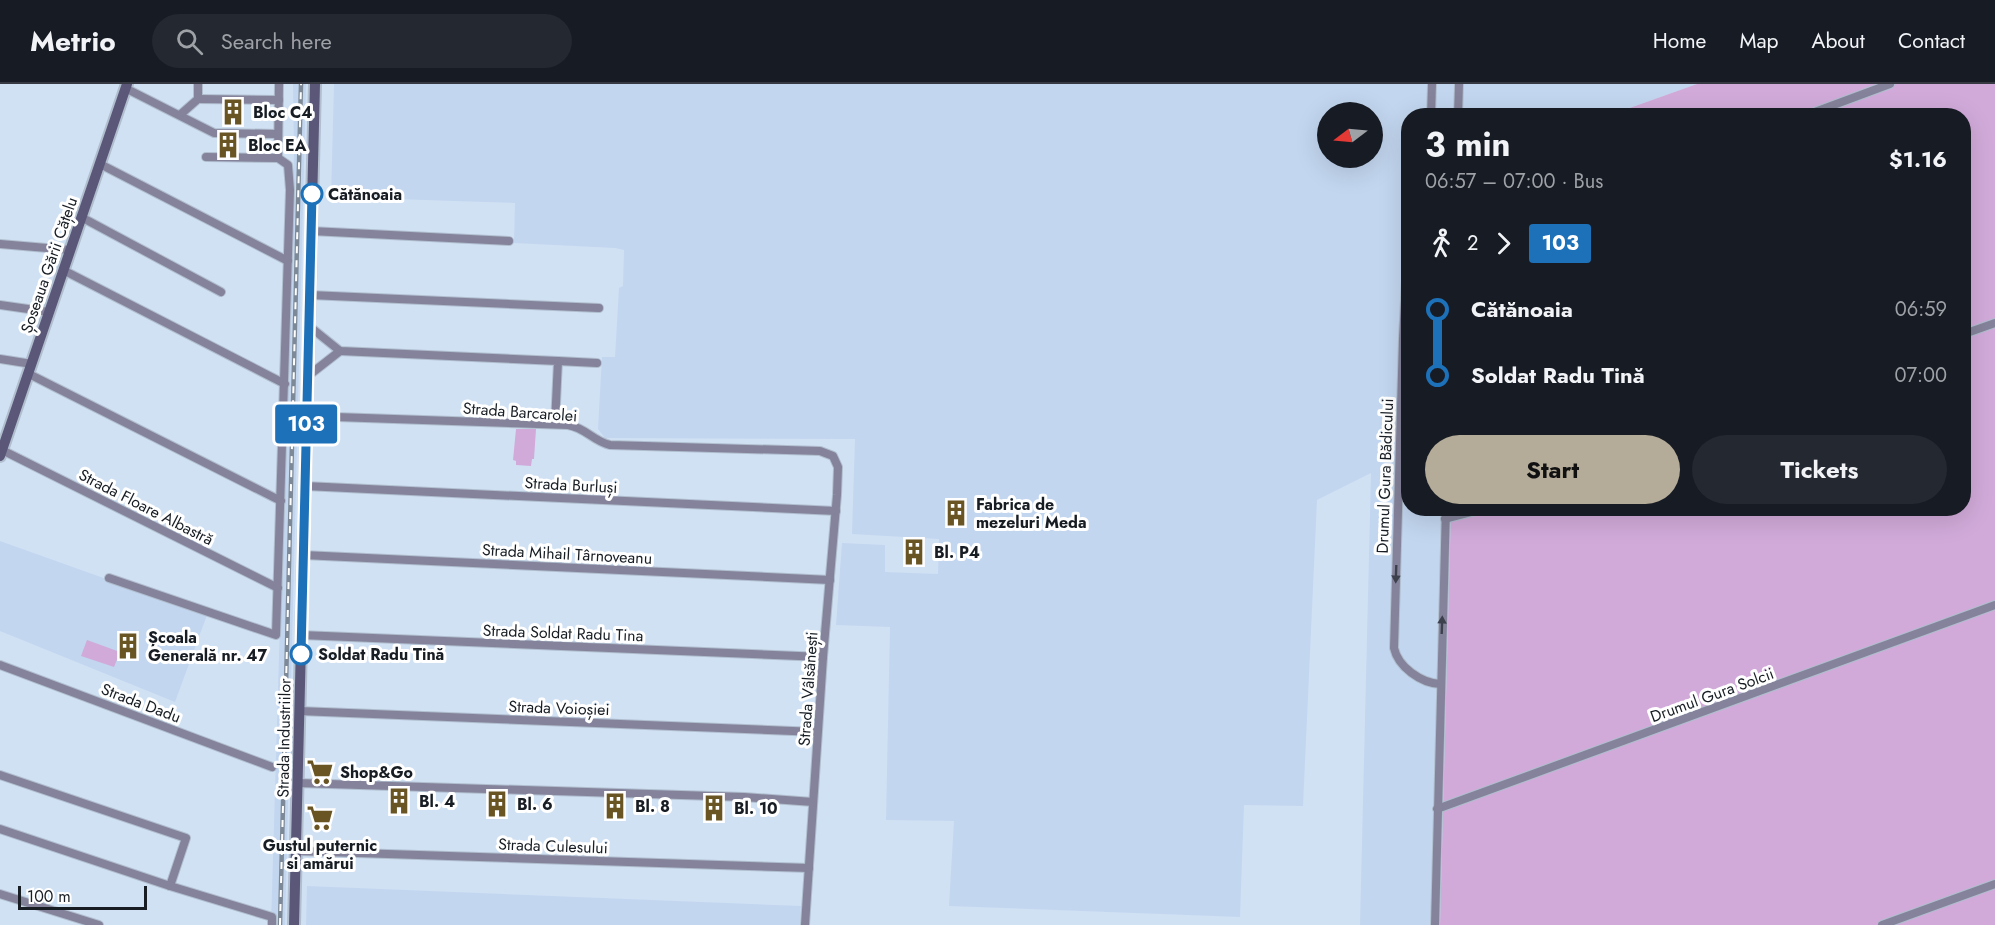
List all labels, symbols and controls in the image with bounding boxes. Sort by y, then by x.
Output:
search box [152,14,572,68]
text: Metrio [30,21,116,62]
icon: search [173,25,206,58]
text: Search here [221,25,332,57]
text: Home [1653,26,1706,56]
text: Map [1739,26,1779,56]
text: About [1812,26,1865,56]
text: Contact [1898,26,1965,56]
building icon: Bloc C4 [218,97,248,127]
place label: Bloc C4 [253,101,312,124]
north arrow [1317,102,1383,168]
map controls [1317,102,1383,168]
text: 3 min [1425,121,1511,168]
building icon: Bloc EA [213,130,243,160]
place label: Bloc EA [248,134,307,157]
text: $1.16 [1889,143,1947,175]
text: 06:57 – 07:00 · Bus [1425,167,1603,196]
marker: Cătănoaia [301,183,323,205]
place label: Cătănoaia [328,183,402,206]
street label: Șoseaua Gării Cățelu [15,194,83,336]
icon: walk [1425,227,1458,260]
icon: forward [1487,227,1520,260]
text: 103 [1541,228,1579,258]
text: 2 [1467,229,1478,258]
text: Cătănoaia [1471,293,1573,325]
text: 06:59 [1895,295,1947,324]
text: Soldat Radu Tină [1471,359,1645,391]
text: 07:00 [1895,361,1947,390]
street label: Strada Barcarolei [462,397,578,427]
street label: Drumul Gura Bădicului [1371,398,1399,554]
line badge: 103 [272,404,340,444]
text: 103 [287,409,325,439]
button: Start [1425,435,1680,504]
button: Tickets [1692,435,1947,504]
street label: Strada Floare Albastră [75,463,217,551]
street label: Strada Burluși [524,471,618,499]
place label: Fabrica de mezeluri Meda [976,493,1087,534]
building icon: Fabrica de mezeluri Meda [941,498,971,528]
building icon: Bl. P4 [899,537,929,567]
street label: Strada Mihail Târnoveanu [481,538,653,570]
place label: Bl. P4 [934,541,980,564]
one-way arrow [1391,564,1400,583]
one-way arrow [1437,616,1447,635]
street label: Strada Soldat Radu Tina [482,619,644,647]
place label: Școala Generală nr. 47 [148,626,268,667]
building icon: Școala Generală nr. 47 [113,631,143,661]
street label: Strada Vâlsănești [793,631,823,747]
marker: Soldat Radu Tină [290,643,312,665]
place label: Soldat Radu Tină [318,643,444,666]
street label: Drumul Gura Solcii [1647,662,1777,728]
street label: Strada Dadu [98,677,184,729]
street label: Strada Industriilor [271,678,297,798]
street label: Strada Voioșiei [508,695,610,721]
supermarket icon: Shop&Go [305,757,335,787]
place label: Shop&Go [340,761,413,784]
building icon: Bl. 4 [384,786,414,816]
building icon: Bl. 6 [482,789,512,819]
place label: Bl. 4 [419,790,455,813]
building icon: Bl. 8 [600,791,630,821]
place label: Bl. 6 [517,793,553,816]
building icon: Bl. 10 [699,793,729,823]
place label: Bl. 8 [635,795,670,818]
place label: Bl. 10 [734,797,778,820]
supermarket icon: Gustul puternic si amărui [305,803,335,833]
street label: Strada Culesului [498,833,608,859]
place label: Gustul puternic si amărui [263,834,377,875]
scale bar [18,883,147,910]
text: 100 m [27,885,71,908]

